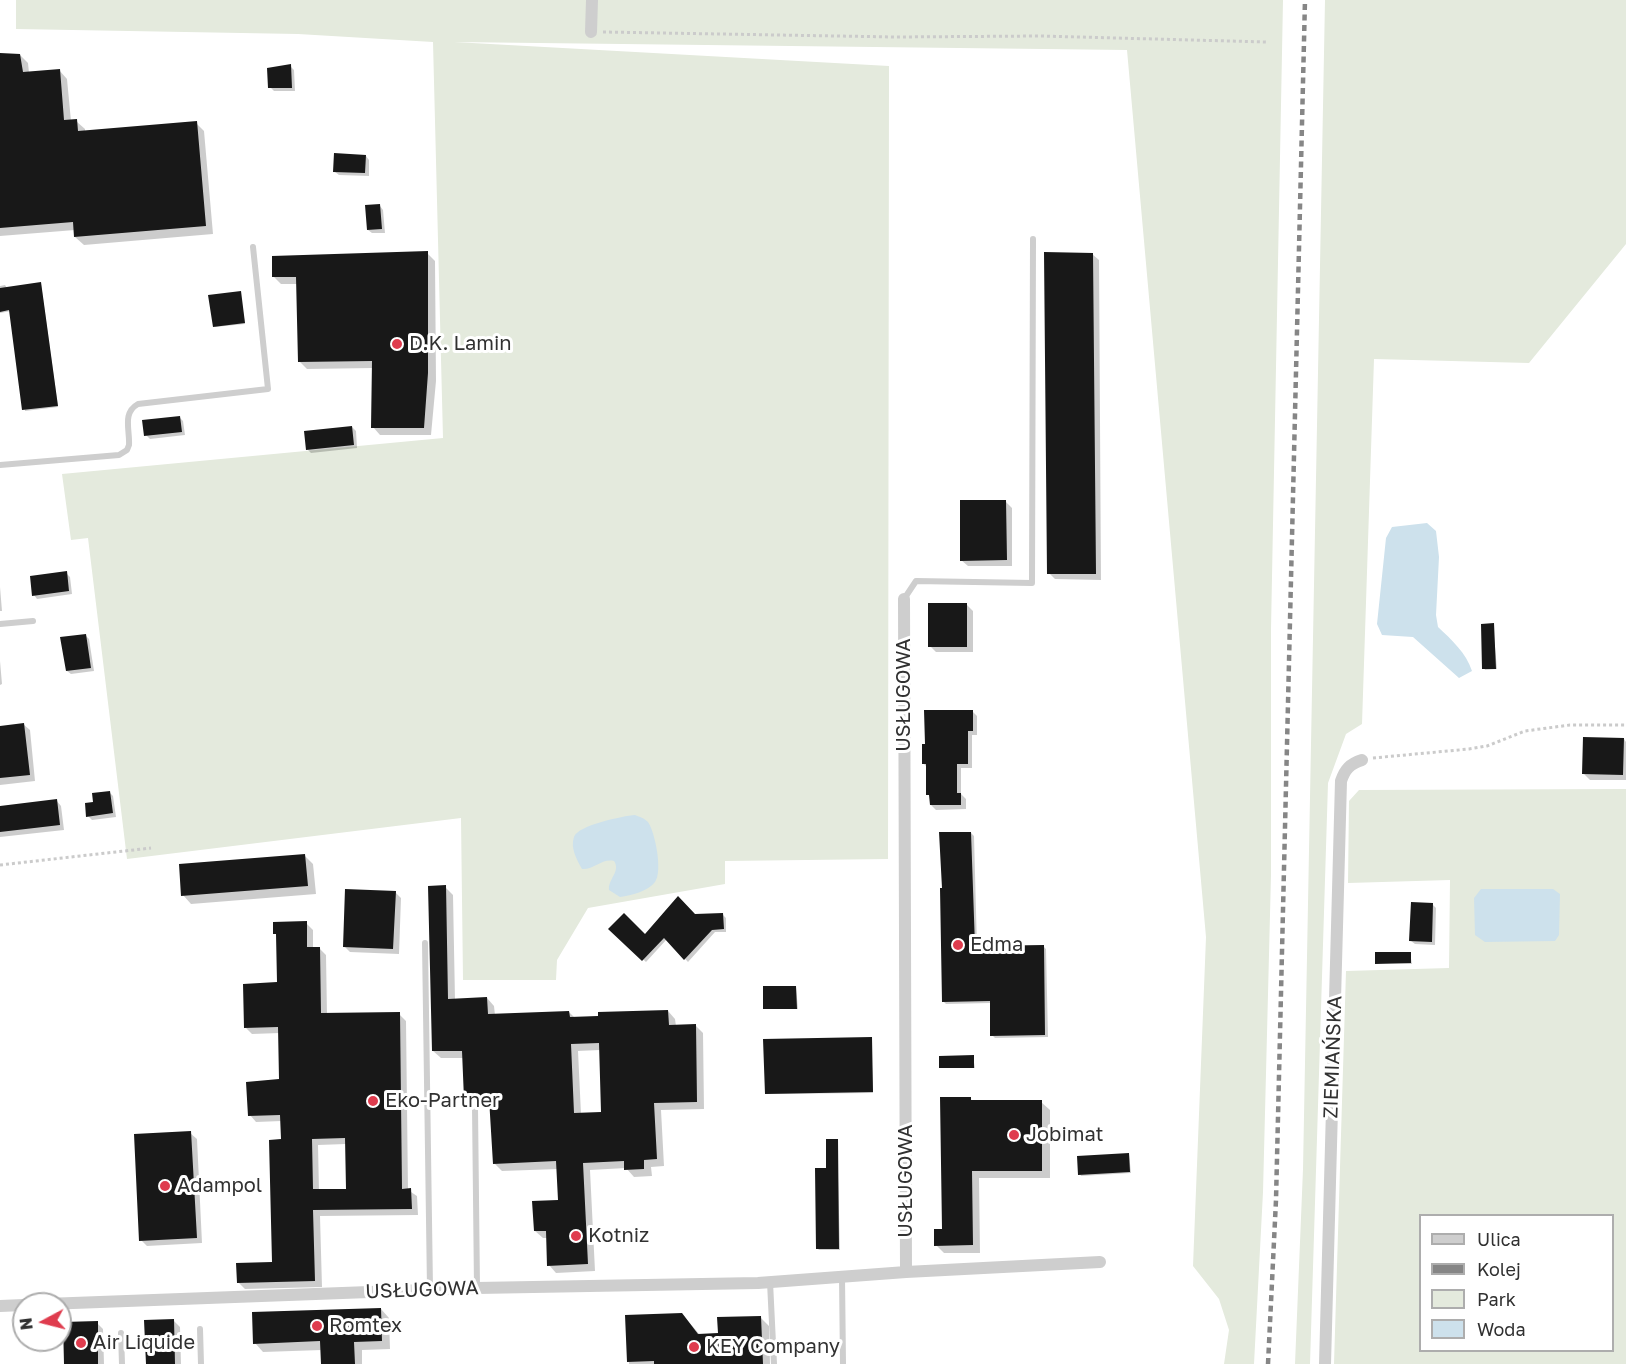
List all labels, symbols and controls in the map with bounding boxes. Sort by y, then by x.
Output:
place label: D.K. Lamin [409,332,512,356]
marker: D.K. Lamin [390,337,404,351]
street label: USŁUGOWA [892,638,916,752]
place label: Edma [970,933,1023,957]
marker: Edma [951,938,965,952]
street label: ZIEMIAŃSKA [1319,995,1347,1119]
place label: Eko-Partner [385,1089,500,1113]
marker: Eko-Partner [366,1094,380,1108]
place label: Jobimat [1026,1123,1104,1147]
street label: USŁUGOWA [894,1124,918,1238]
marker: Jobimat [1007,1128,1021,1142]
place label: Adampol [177,1174,262,1198]
marker: Adampol [158,1179,172,1193]
legend [1419,1214,1614,1352]
place label: Kotniz [588,1224,649,1248]
text: Ulica [1477,1228,1521,1250]
marker: Kotniz [569,1229,583,1243]
text: Kolej [1477,1258,1521,1280]
street label: USŁUGOWA [365,1276,479,1304]
text: Park [1477,1288,1516,1310]
north arrow [12,1292,72,1352]
place label: Romtex [329,1314,402,1338]
text: N [15,1317,37,1331]
text: Woda [1477,1318,1526,1340]
marker: Romtex [310,1319,324,1333]
place label: Air Liquide [93,1331,195,1355]
place label: KEY Company [706,1335,840,1359]
marker: Air Liquide [74,1336,88,1350]
marker: KEY Company [687,1340,701,1354]

